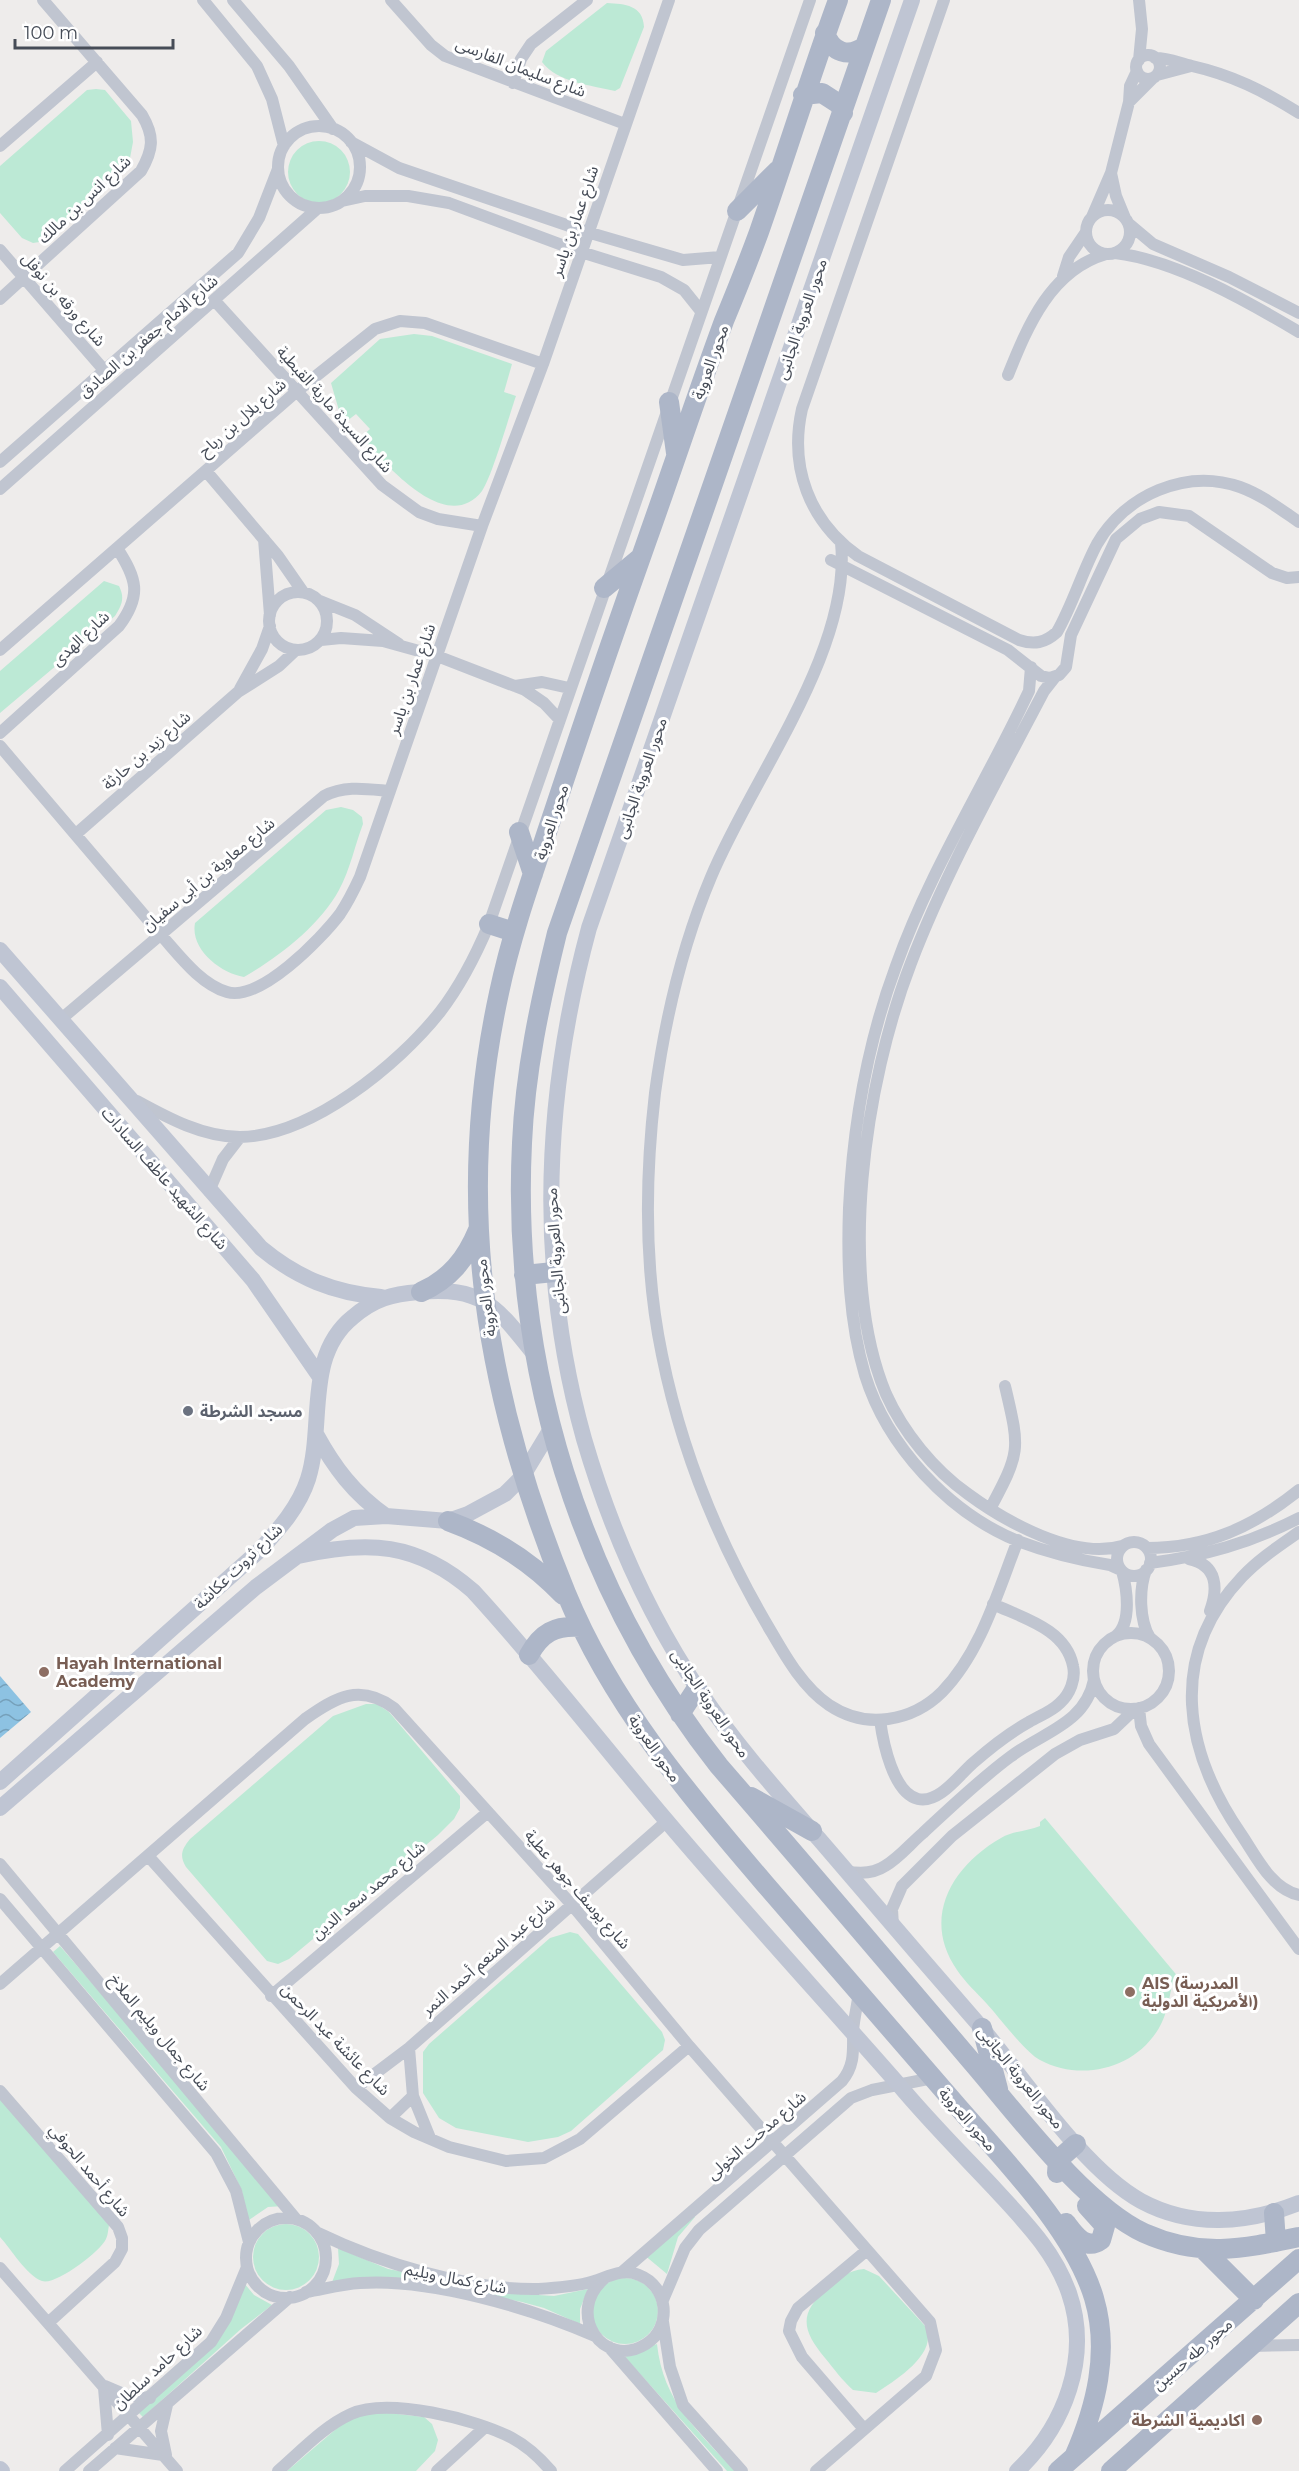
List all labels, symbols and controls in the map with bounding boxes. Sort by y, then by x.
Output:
scale bar [15,12,172,50]
text: 100 m [24,22,78,44]
street label: شارع سليمان الفارسى [452,34,589,104]
street label: شارع انس بن مالك [34,151,137,249]
street label: شارع عمار بن ياسر [546,163,605,281]
street label: شارع ورقه بن نوفل [16,249,109,352]
street label: محور العروبة الجانبى [772,256,831,382]
street label: شارع الامام جعفر بن الصادق [75,271,224,404]
street label: محور العروبة [688,322,733,402]
street label: شارع السيدة مارية القبطية [271,342,396,479]
street label: شارع بلال بن رباح [195,374,292,463]
street label: شارع الهدى [47,607,115,672]
street label: شارع عمار بن ياسر [383,621,442,739]
street label: شارع زيد بن حارثة [98,707,196,796]
street label: محور العروبة الجانبى [612,715,671,841]
street label: محور العروبة [530,782,573,862]
street label: شارع معاوية بن أبى سفيان [138,813,280,938]
street label: شارع الشهيد عاطف السادات [95,1103,232,1255]
street label: محور العروبة الجانبى [542,1187,569,1315]
street label: محور العروبة [471,1258,500,1338]
place label: مسجد الشرطة [200,1402,303,1421]
marker: مسجد الشرطة [181,1404,195,1418]
street label: شارع ثروت عكاشة [190,1520,288,1615]
street label: محور العروبة الجانبى [667,1645,754,1761]
place label: Hayah International Academy [55,1654,222,1691]
marker: Hayah International Academy [37,1665,51,1679]
street label: محور العروبة [624,1711,685,1786]
street label: شارع يوسف جوهر عطية [518,1826,635,1955]
street label: شارع محمد سعد الدين [308,1837,431,1946]
street label: شارع عبد المنعم أحمد النمر [417,1893,561,2022]
street label: شارع جمال ويليم الملاخ [103,1970,214,2097]
place label: AIS (المدرسة الأمريكية الدولية) [1141,1974,1259,2011]
street label: شارع عائشة عبد الرحمن [275,1979,394,2101]
marker: AIS (المدرسة الأمريكية الدولية) [1123,1985,1137,1999]
street label: محور العروبة الجانبى [973,2022,1068,2133]
street label: محور العروبة [935,2084,1000,2155]
street label: شارع مدحت الخولى [703,2087,812,2186]
street label: شارع أحمد الحوفي [43,2120,134,2222]
street label: شارع كمال ويليم [403,2259,508,2301]
street label: محور طه حسين [1148,2315,1236,2394]
street label: شارع حامد سلطان [109,2321,208,2416]
place label: اكاديمية الشرطة [1131,2411,1245,2430]
marker: اكاديمية الشرطة [1250,2413,1264,2427]

